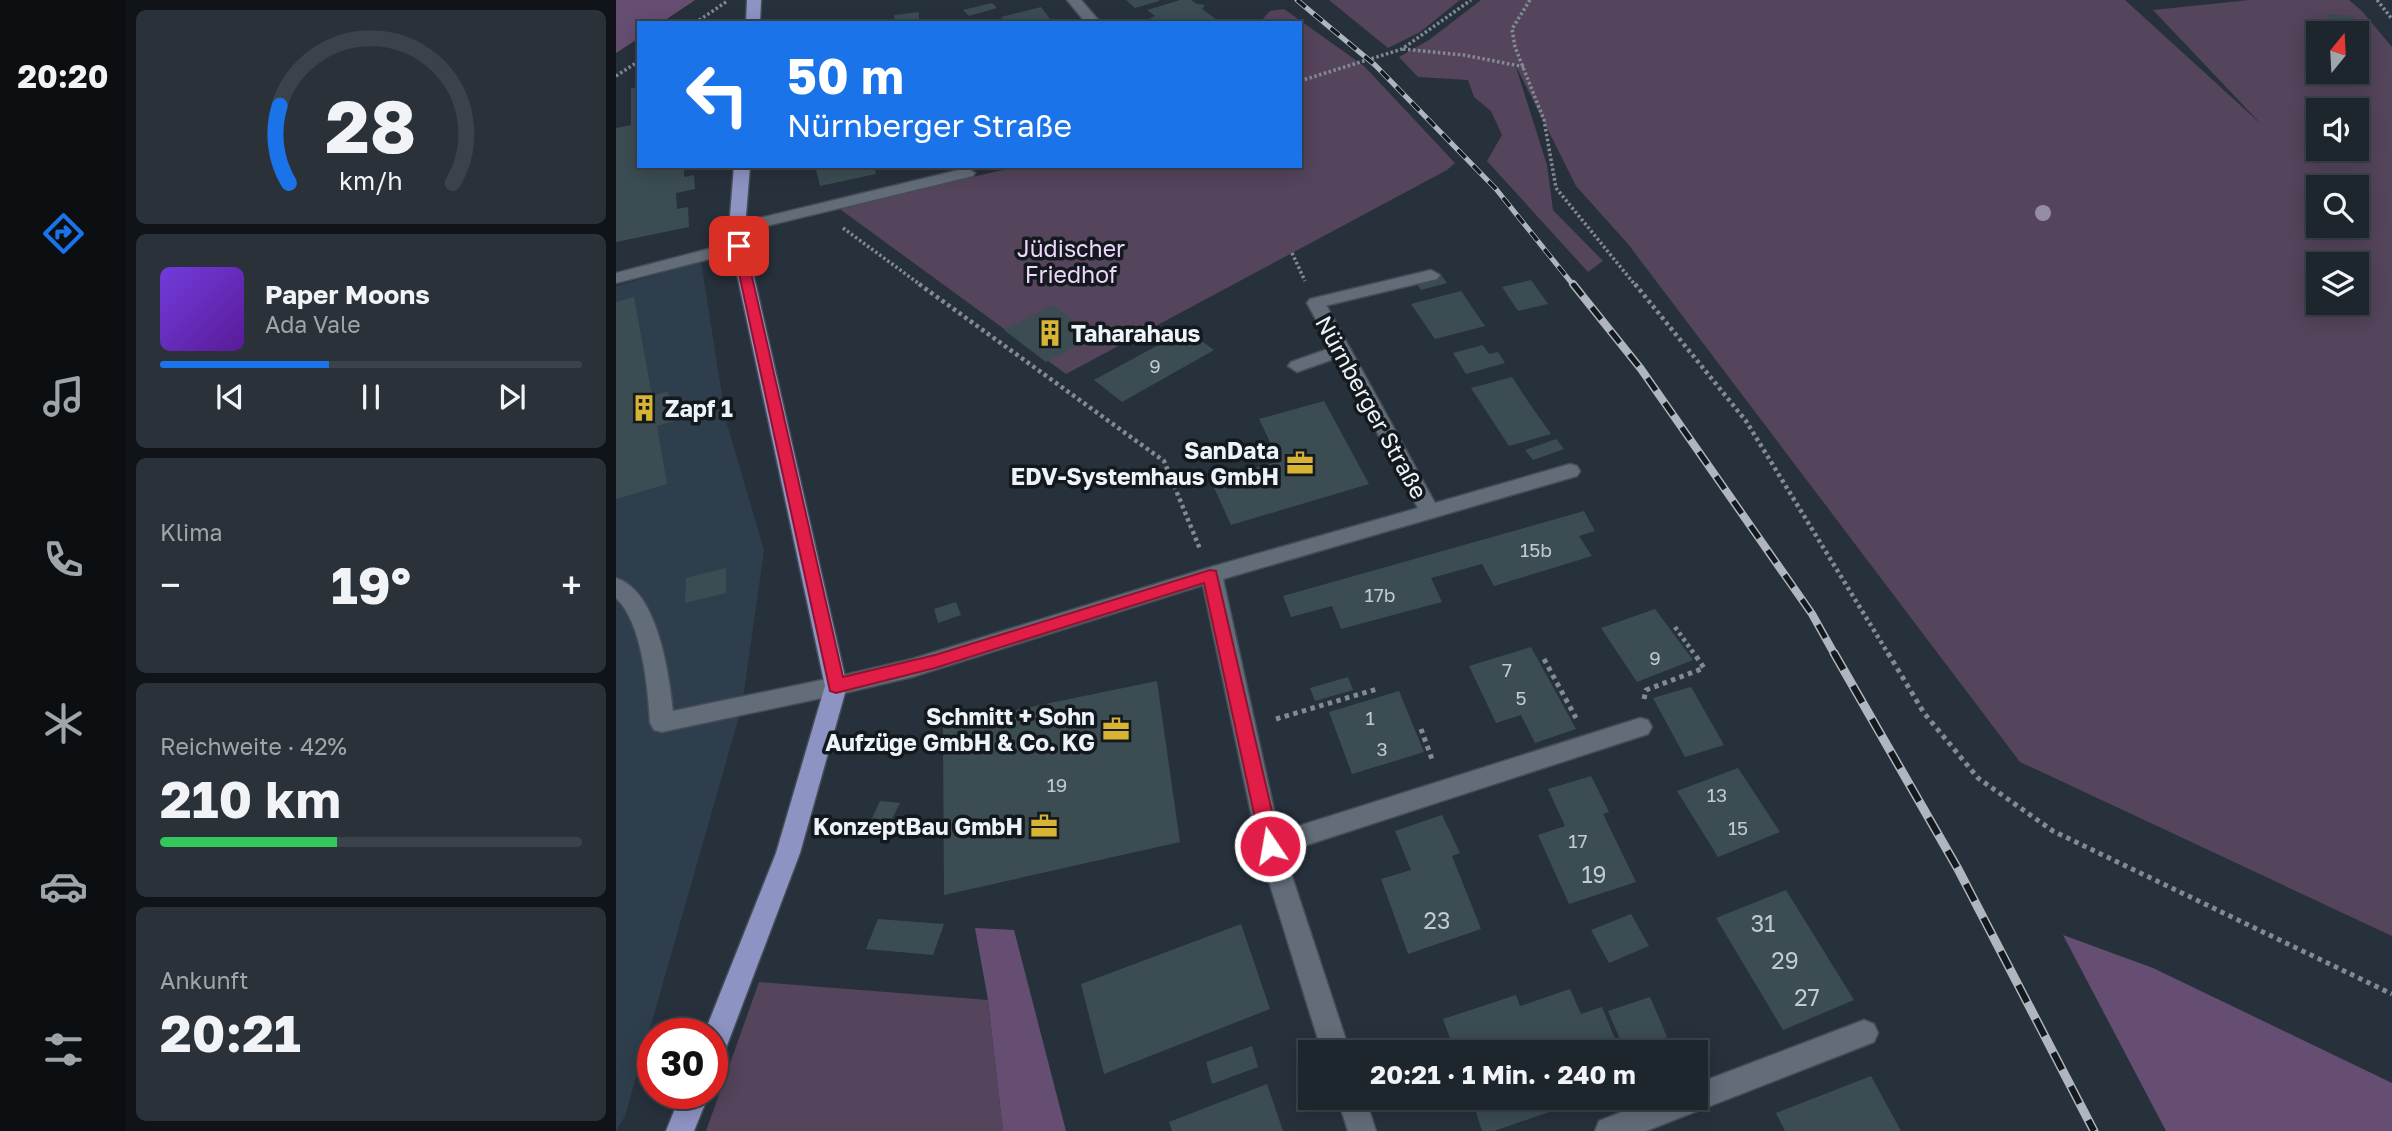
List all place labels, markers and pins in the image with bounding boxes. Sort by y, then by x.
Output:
pin [709,216,769,276]
building icon: Taharahaus [1035,318,1065,348]
place label: Taharahaus [1071,319,1201,347]
building icon: Zapf 1 [629,393,659,423]
place label: Zapf 1 [665,394,733,422]
place label: SanData EDV-Systemhaus GmbH [1011,436,1279,490]
office icon: SanData EDV-Systemhaus GmbH [1285,448,1315,478]
place label: Schmitt + Sohn Aufzüge GmbH & Co. KG [825,702,1095,756]
office icon: Schmitt + Sohn Aufzüge GmbH & Co. KG [1101,714,1131,744]
office icon: KonzeptBau GmbH [1029,811,1059,841]
place label: KonzeptBau GmbH [813,812,1023,840]

